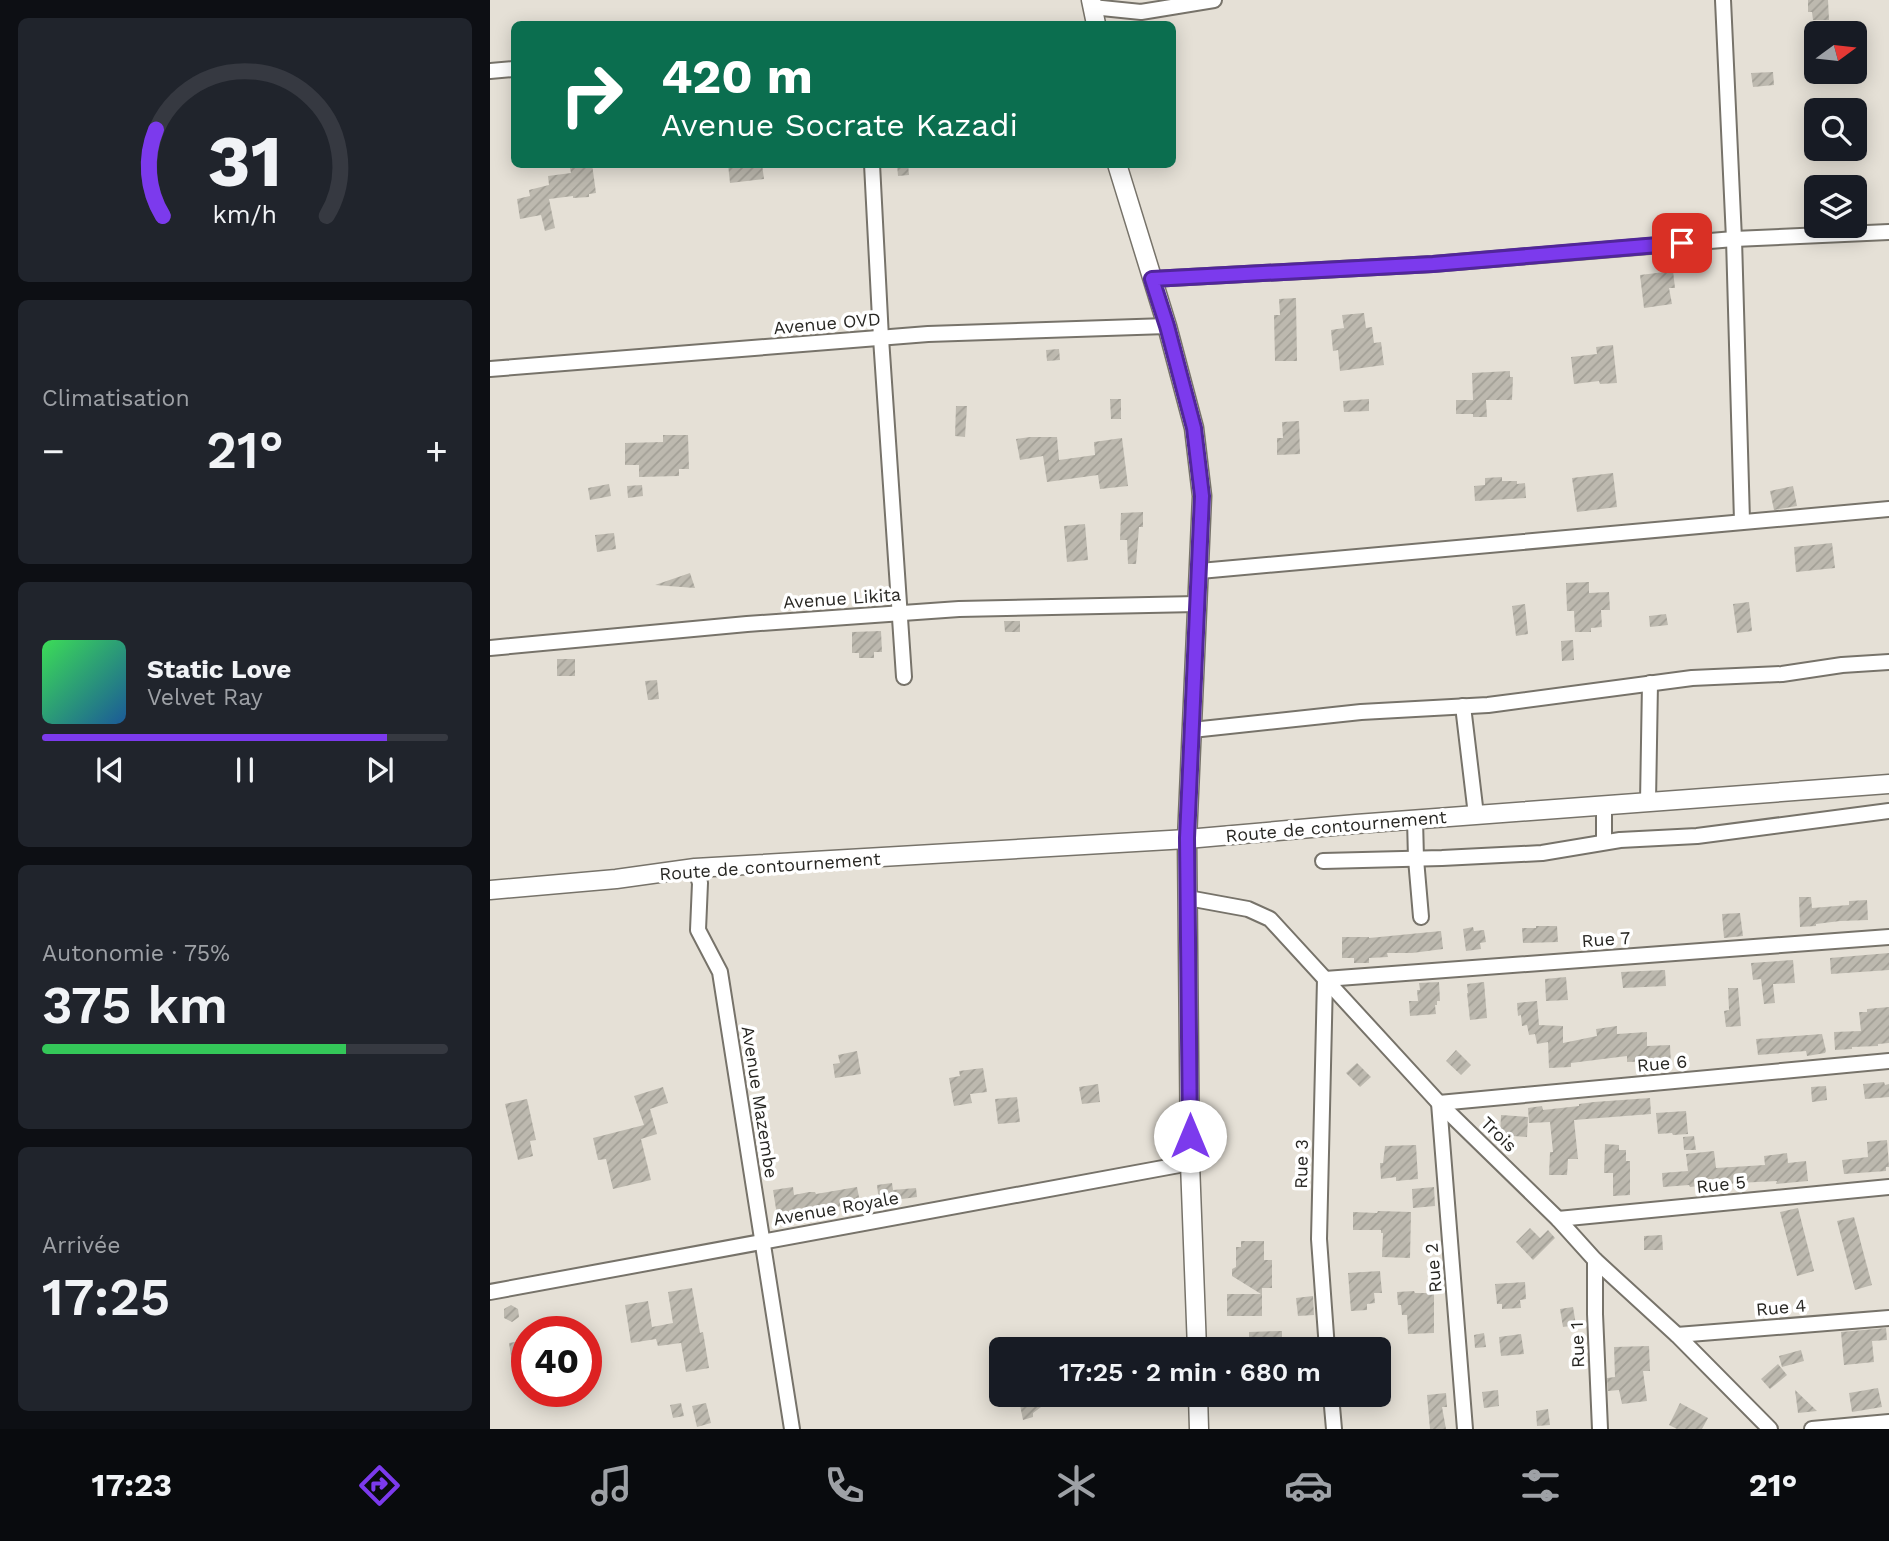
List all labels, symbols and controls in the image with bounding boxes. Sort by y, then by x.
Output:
north arrow [1804,21,1867,84]
map controls [1804,21,1867,238]
text: 420 m [661,47,813,105]
icon: right [546,49,637,140]
button: search [1804,98,1867,161]
text: Avenue Socrate Kazadi [661,106,1018,144]
text: 31 [208,118,282,204]
button: layers [1804,175,1867,238]
text: km/h [213,200,277,229]
pin [1652,213,1712,273]
icon: arrive [1663,224,1701,262]
street label: Avenue OVD [772,308,882,338]
text: Climatisation [42,385,190,412]
text: 21° [206,420,284,481]
text: − [42,429,65,473]
text: + [425,429,448,473]
street label: Avenue Likita [782,583,902,613]
text: Static Love [147,654,291,684]
text: Velvet Ray [147,684,263,711]
icon: previous [91,751,129,789]
icon: pause [226,751,264,789]
icon: next [361,751,399,789]
street label: Route de contournement [1225,806,1448,846]
street label: Route de contournement [659,848,882,884]
street label: Rue 7 [1581,927,1631,951]
text: Autonomie · 75% [42,940,230,967]
text: 375 km [42,975,228,1036]
street label: Avenue Mazembe [738,1024,782,1180]
street label: Rue 6 [1636,1050,1688,1076]
position arrow [1153,1099,1227,1173]
street label: Trois [1477,1112,1521,1156]
street label: Rue 3 [1290,1139,1312,1189]
street label: Rue 5 [1695,1171,1747,1197]
street label: Avenue Royale [772,1187,900,1229]
text: Arrivée [42,1232,121,1259]
street label: Rue 2 [1420,1242,1446,1294]
text: 17:25 [42,1267,170,1328]
street label: Rue 4 [1755,1294,1807,1320]
speed limit sign: 40 [511,1316,602,1407]
street label: Rue 1 [1566,1322,1588,1368]
text: 17:25 · 2 min · 680 m [1059,1357,1321,1387]
icon: directions [355,1461,404,1510]
icon: music [587,1461,636,1510]
icon: phone [820,1461,869,1510]
icon: climate [1052,1461,1101,1510]
icon: car [1284,1461,1333,1510]
icon: filters [1516,1461,1565,1510]
text: 17:23 [92,1466,172,1504]
text: 21° [1749,1466,1797,1504]

